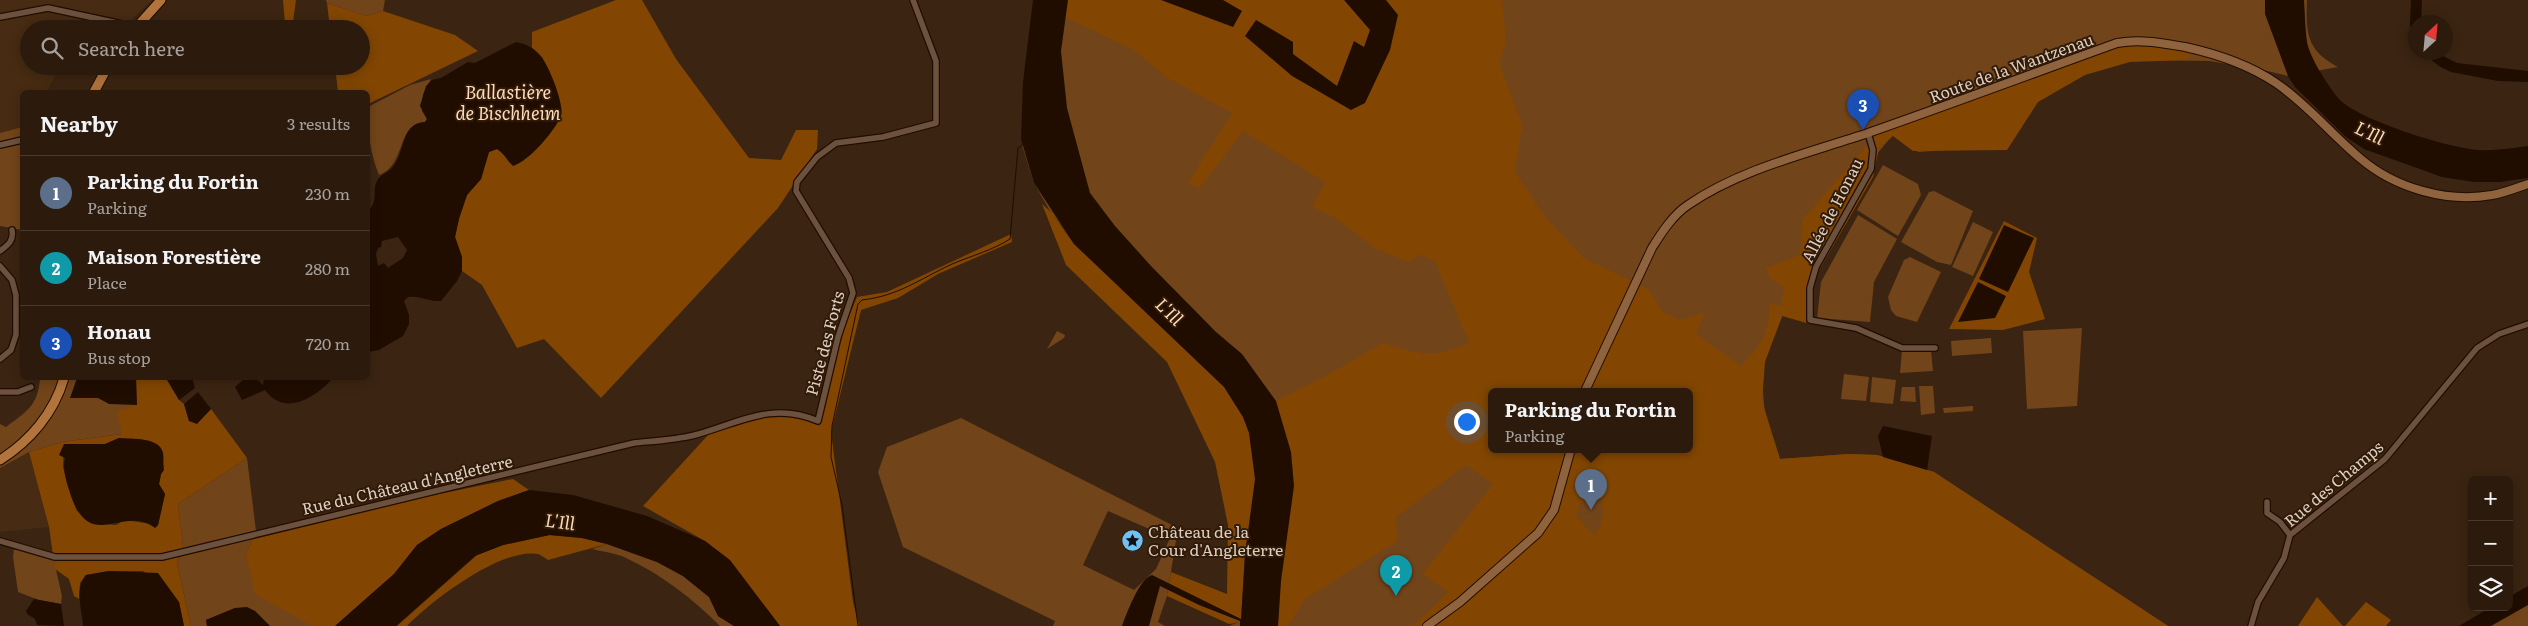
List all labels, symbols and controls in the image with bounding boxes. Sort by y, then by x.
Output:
north arrow [2408,15,2453,60]
search box [20,20,370,75]
street label: Route de la Wantzenau [1925,26,2097,108]
icon: search [38,34,66,62]
text: Search here [78,34,185,62]
water label: Ballastière de Bischheim [455,78,561,126]
pin: 3 [1847,89,1879,130]
text: Nearby [40,107,118,138]
text: 3 results [287,111,350,135]
water label: L'Ill [2351,113,2390,151]
street label: Allée de Honau [1794,153,1868,267]
text: Parking du Fortin [87,167,259,195]
text: 1 [53,181,59,205]
text: 230 m [305,181,350,205]
text: Parking [87,195,147,219]
text: Maison Forestière [87,242,261,270]
text: 2 [52,256,60,280]
text: 280 m [305,256,350,280]
text: Place [87,270,127,294]
street label: Piste des Forts [799,288,849,398]
water label: L'Ill [1150,291,1191,332]
text: Honau [87,317,151,345]
text: 3 [52,331,60,355]
text: 720 m [306,331,350,355]
text: Bus stop [87,345,151,369]
popup [1488,388,1693,453]
text: Parking du Fortin [1505,395,1676,423]
your location [1454,409,1480,435]
text: Parking [1505,423,1565,447]
street label: Rue des Champs [2278,434,2388,532]
street label: Rue du Château d'Angleterre [299,448,515,520]
pin: 1 [1575,469,1607,510]
map controls [2468,476,2513,611]
button: + [2468,476,2513,521]
water label: L'Ill [543,506,577,536]
place label: Château de la Cour d'Angleterre [1148,519,1283,561]
button: − [2468,521,2513,566]
place icon: Château de la Cour d'Angleterre [1120,528,1144,552]
pin: 2 [1380,555,1412,596]
button: layers [2468,566,2513,611]

